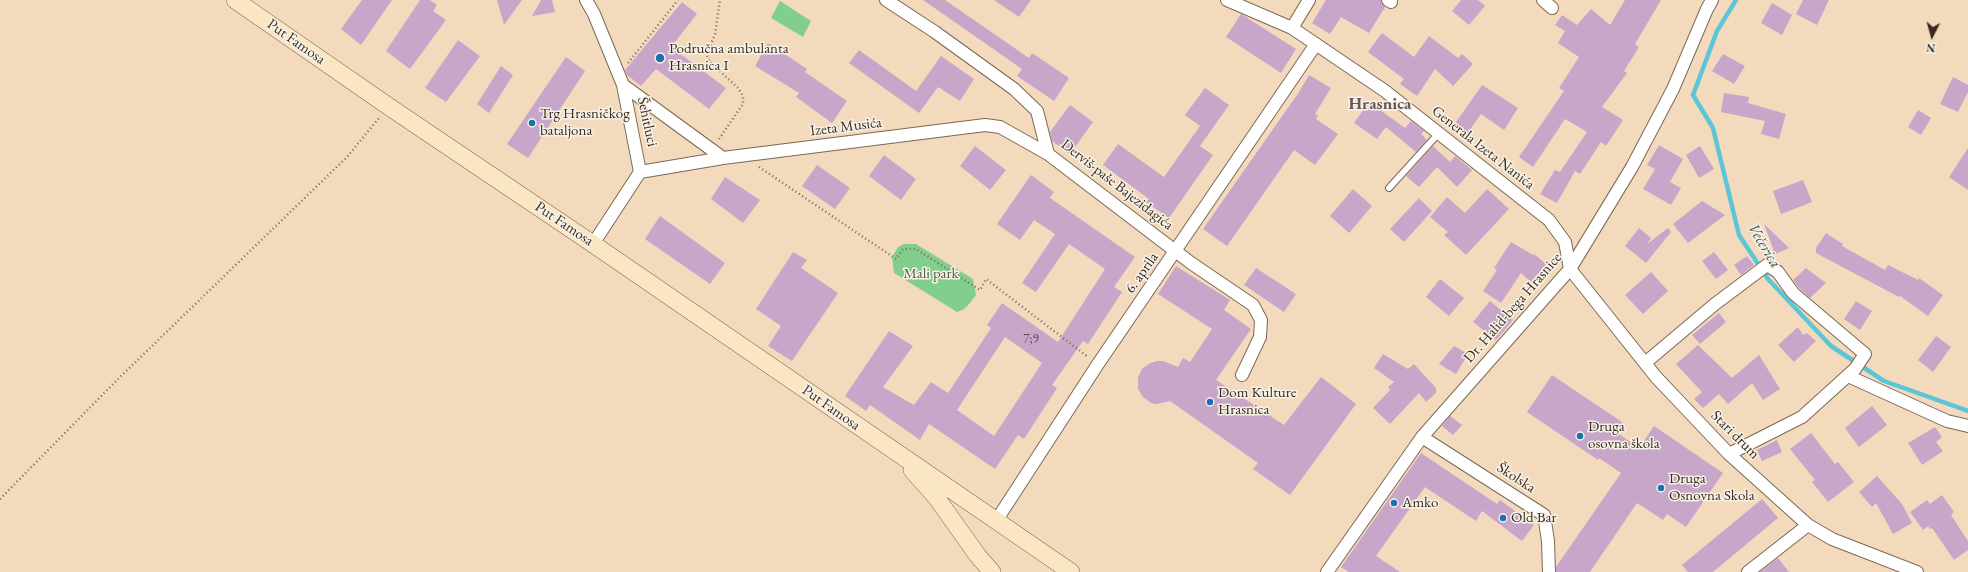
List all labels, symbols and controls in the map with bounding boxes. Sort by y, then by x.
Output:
street label: Put Famosa [263,15,329,69]
north arrow [1912,16,1952,56]
place label: Područna ambulanta Hrasnica I [669,40,789,75]
text: N [1926,41,1936,55]
marker: Područna ambulanta Hrasnica I [654,52,666,64]
district label: Hrasnica [1348,94,1412,114]
street label: Šehitluci [633,96,661,148]
street label: Generala Izeta Nanića [1428,102,1538,194]
place label: Trg Hrasničkog bataljona [540,105,630,140]
street label: Izeta Musića [809,114,883,140]
marker: Trg Hrasničkog bataljona [527,118,537,128]
street label: Derviš-paše Bajezidagića [1057,136,1177,234]
street label: Put Famosa [531,198,597,250]
water label: Večerica [1743,220,1785,272]
street label: 6. aprila [1122,249,1162,297]
street label: Dr. Halid-bega Hrasnice [1460,249,1566,367]
park label: Mali park [904,265,958,283]
house number: 7;9 [1023,331,1039,347]
street label: Put Famosa [798,381,864,435]
place label: Dom Kulture Hrasnica [1218,384,1297,419]
marker: Dom Kulture Hrasnica [1205,397,1215,407]
street label: Stari drum [1707,407,1763,463]
place label: Druga osovna škola [1588,418,1660,453]
marker: Druga osovna škola [1575,431,1585,441]
street label: Školska [1493,459,1539,497]
place label: Druga Osnovna Skola [1669,470,1755,505]
marker: Druga Osnovna Skola [1656,483,1666,493]
place label: Amko [1402,494,1439,512]
marker: Amko [1389,498,1399,508]
place label: Old Bar [1511,509,1556,527]
marker: Old Bar [1498,513,1508,523]

